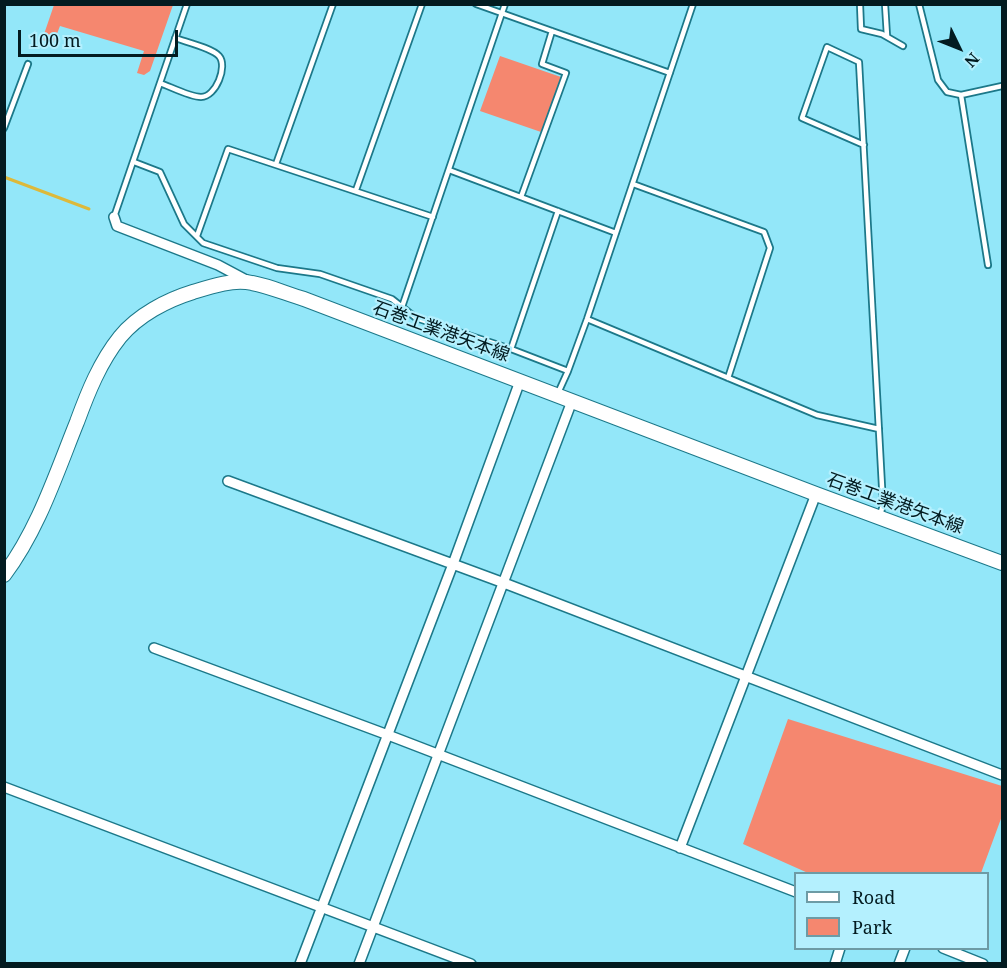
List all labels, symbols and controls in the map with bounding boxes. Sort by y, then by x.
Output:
scale bar [21,18,182,56]
north arrow [929,18,989,78]
text: 100 m [29,28,81,52]
text: N [960,48,985,72]
street label: 石巻工業港矢本線 [370,297,512,367]
street label: 石巻工業港矢本線 [824,469,966,539]
legend [794,872,989,950]
text: Road [852,885,895,909]
text: Park [852,915,892,939]

